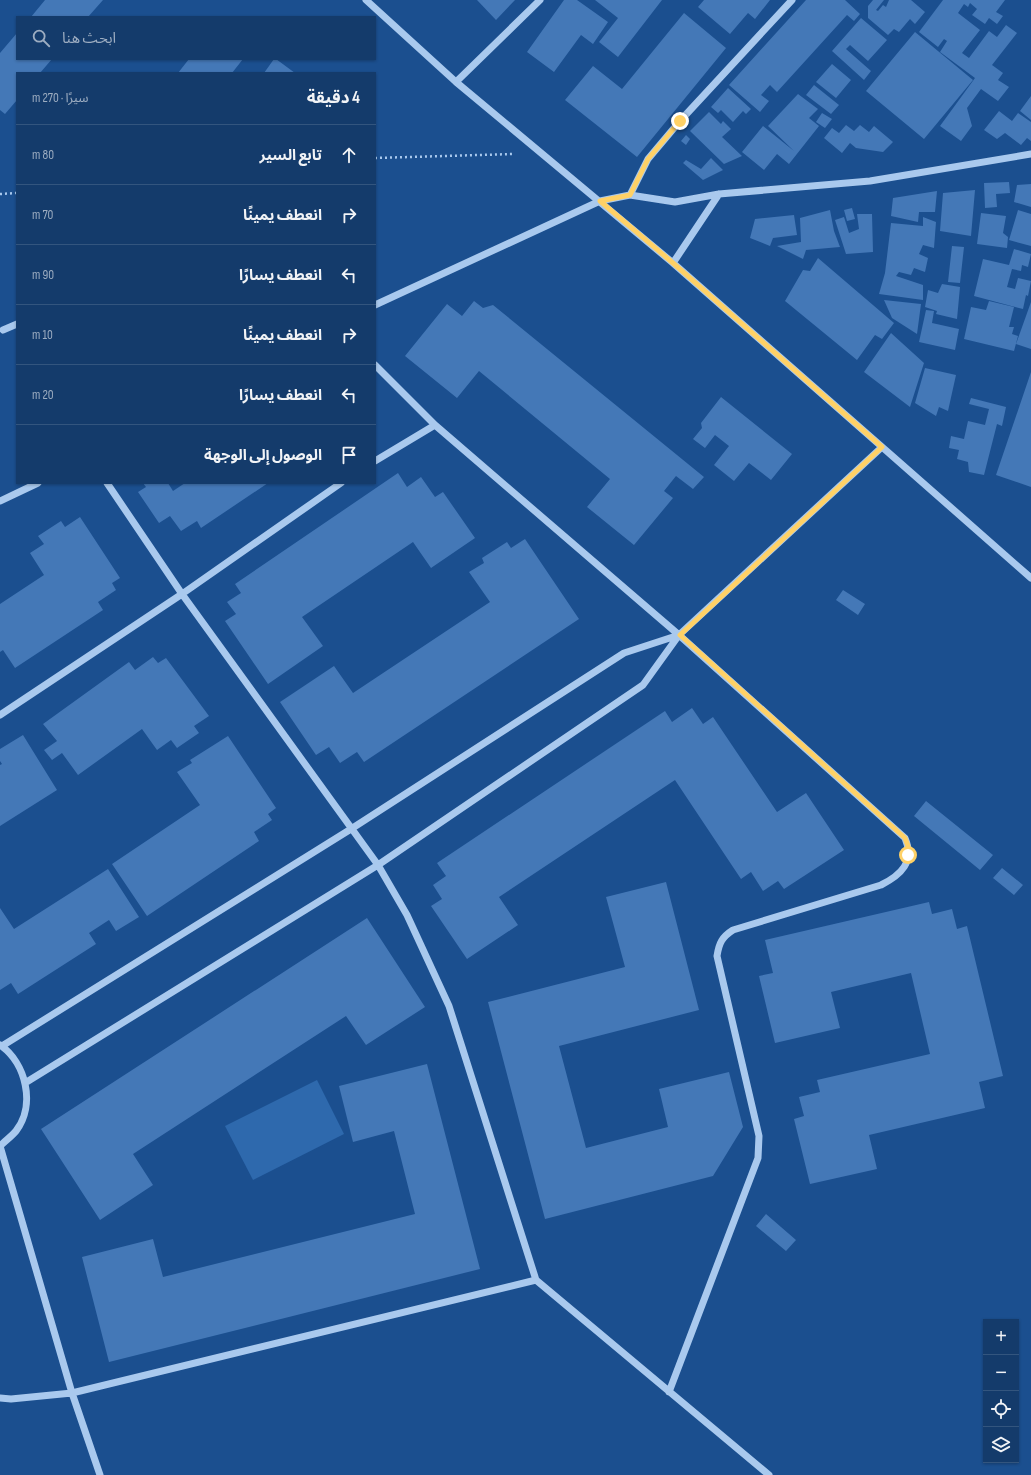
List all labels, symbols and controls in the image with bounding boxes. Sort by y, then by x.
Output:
search box [16,16,376,60]
icon: search [30,27,52,49]
text: ابحث هنا [62,29,116,48]
text: 4 دقيقة [307,88,360,108]
text: سيرًا · 270 m [32,90,88,106]
route end [671,112,689,130]
icon: ahead [338,144,360,166]
text: تابع السير [259,146,322,165]
text: 80 m [32,147,54,163]
icon: right [338,204,360,226]
text: انعطف يمينًا [243,206,322,225]
text: 70 m [32,207,53,223]
icon: left [338,264,360,286]
text: انعطف يسارًا [239,266,322,285]
text: 90 m [32,267,54,283]
icon: right [338,324,360,346]
text: انعطف يمينًا [243,326,322,345]
text: 10 m [32,327,53,343]
icon: left [338,384,360,406]
text: انعطف يسارًا [239,386,322,405]
text: 20 m [32,387,54,403]
icon: arrive [338,444,360,466]
text: الوصول إلى الوجهة [204,446,322,465]
route start [899,846,917,864]
map controls [983,1319,1019,1463]
button: + [983,1319,1019,1355]
button: − [983,1355,1019,1391]
button: locate [983,1391,1019,1427]
button: layers [983,1427,1019,1463]

